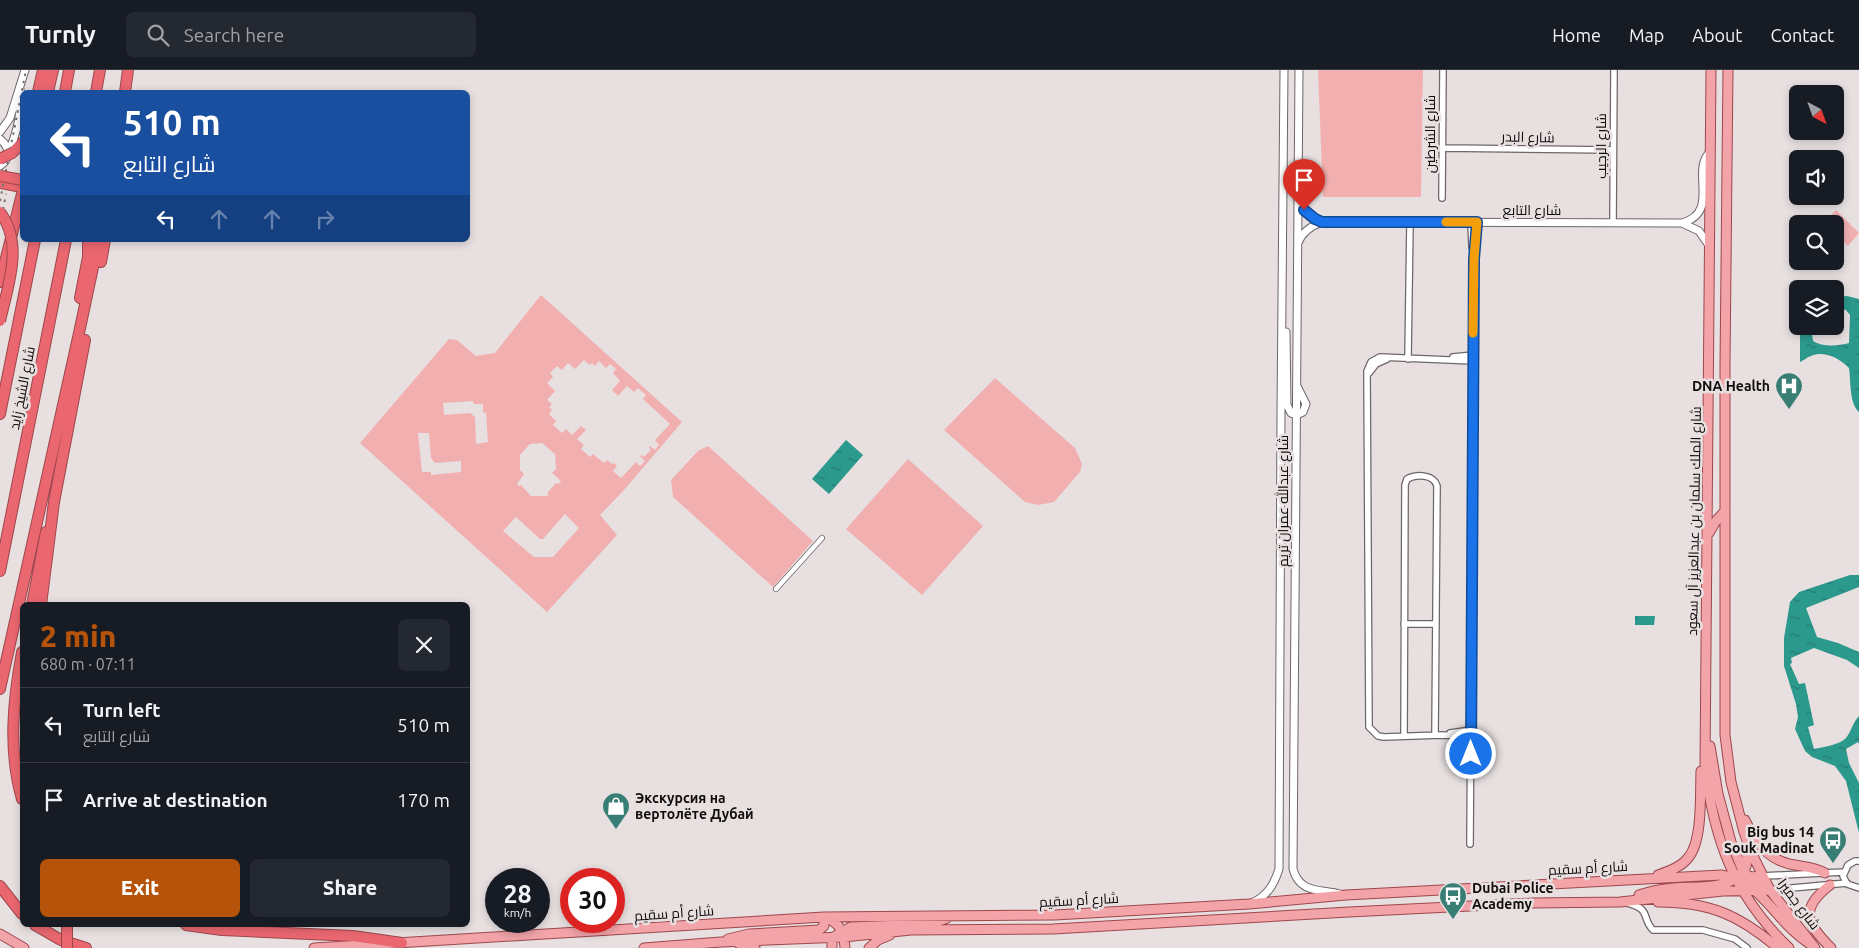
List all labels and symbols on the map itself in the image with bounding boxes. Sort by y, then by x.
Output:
north arrow [1789,85,1844,140]
street label: شارع الشرطين [1422,95,1439,173]
street label: شارع الرجيب [1593,113,1610,179]
street label: شارع البدر [1500,129,1555,146]
pin [1283,159,1325,210]
street label: شارع التابع [1503,202,1561,219]
street label: شارع الشيخ زايد [6,345,39,431]
hospital icon: DNA Health [1774,371,1804,410]
place label: DNA Health [1692,378,1770,394]
street label: شارع الملك سلمان بن عبدالعزيز آل سعود [1684,406,1705,636]
street label: شارع عبدالله عمران تريم [1274,435,1293,567]
position arrow [1444,727,1496,779]
place label: Экскурсия на вертолёте Дубай [635,790,754,822]
shop icon: Экскурсия на вертолёте Дубай [601,791,631,830]
place label: Big bus 14 Souk Madinat [1724,824,1814,856]
bus stop icon: Big bus 14 Souk Madinat [1818,825,1848,864]
street label: شارع أم سقيم [1548,857,1628,880]
speed limit sign: 30 [560,868,625,933]
street label: شارع جميرا [1774,875,1823,933]
place label: Dubai Police Academy [1472,880,1554,912]
bus stop icon: Dubai Police Academy [1438,881,1468,920]
street label: شارع أم سقيم [1039,889,1119,912]
street label: شارع أم سقيم [634,901,715,926]

